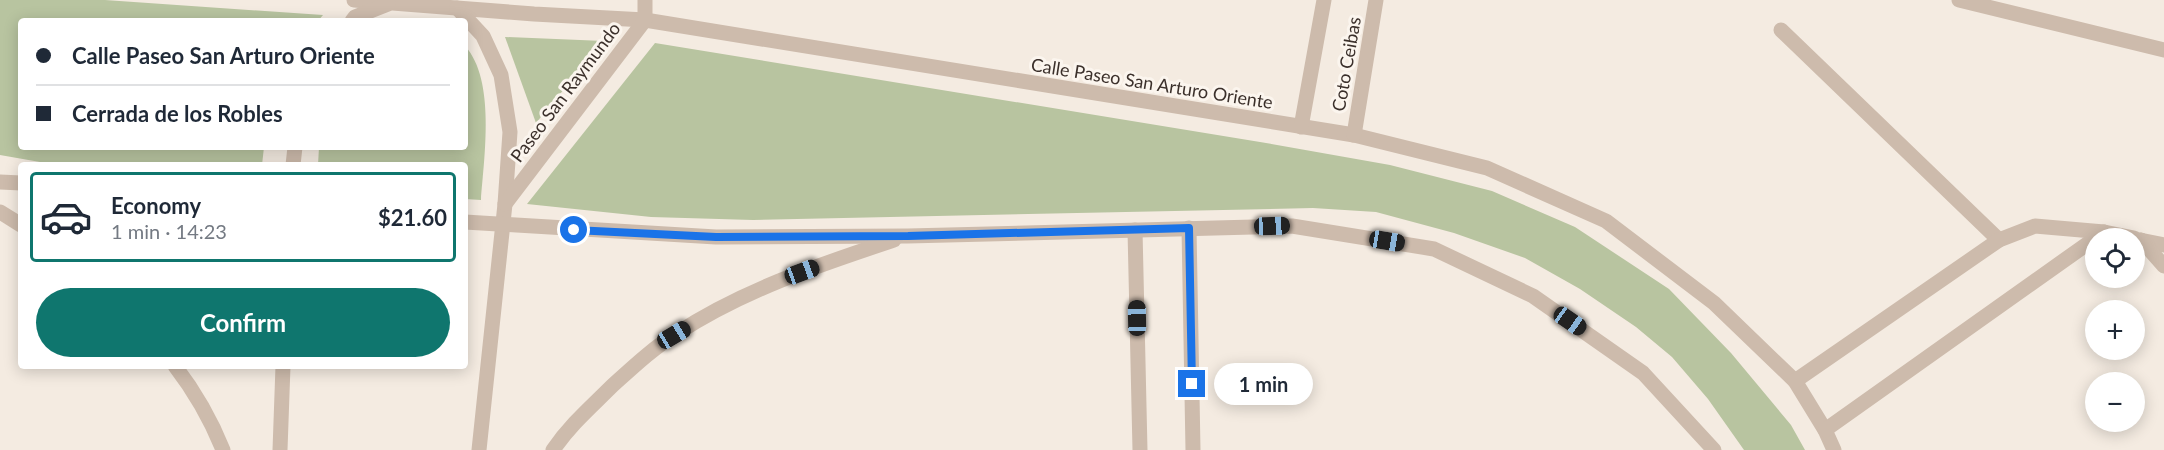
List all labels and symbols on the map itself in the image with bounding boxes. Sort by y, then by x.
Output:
street label: Coto Ceibas [1327,15,1365,113]
street label: Paseo San Raymundo [505,18,625,166]
street label: Calle Paseo San Arturo Oriente [1030,53,1274,113]
route start [560,216,587,243]
car [1254,216,1290,236]
car [1368,229,1406,253]
car [782,257,822,287]
car [1128,300,1146,336]
car [1550,303,1590,339]
car [654,318,694,352]
callout: 1 min [1213,363,1312,405]
route end [1178,370,1205,397]

